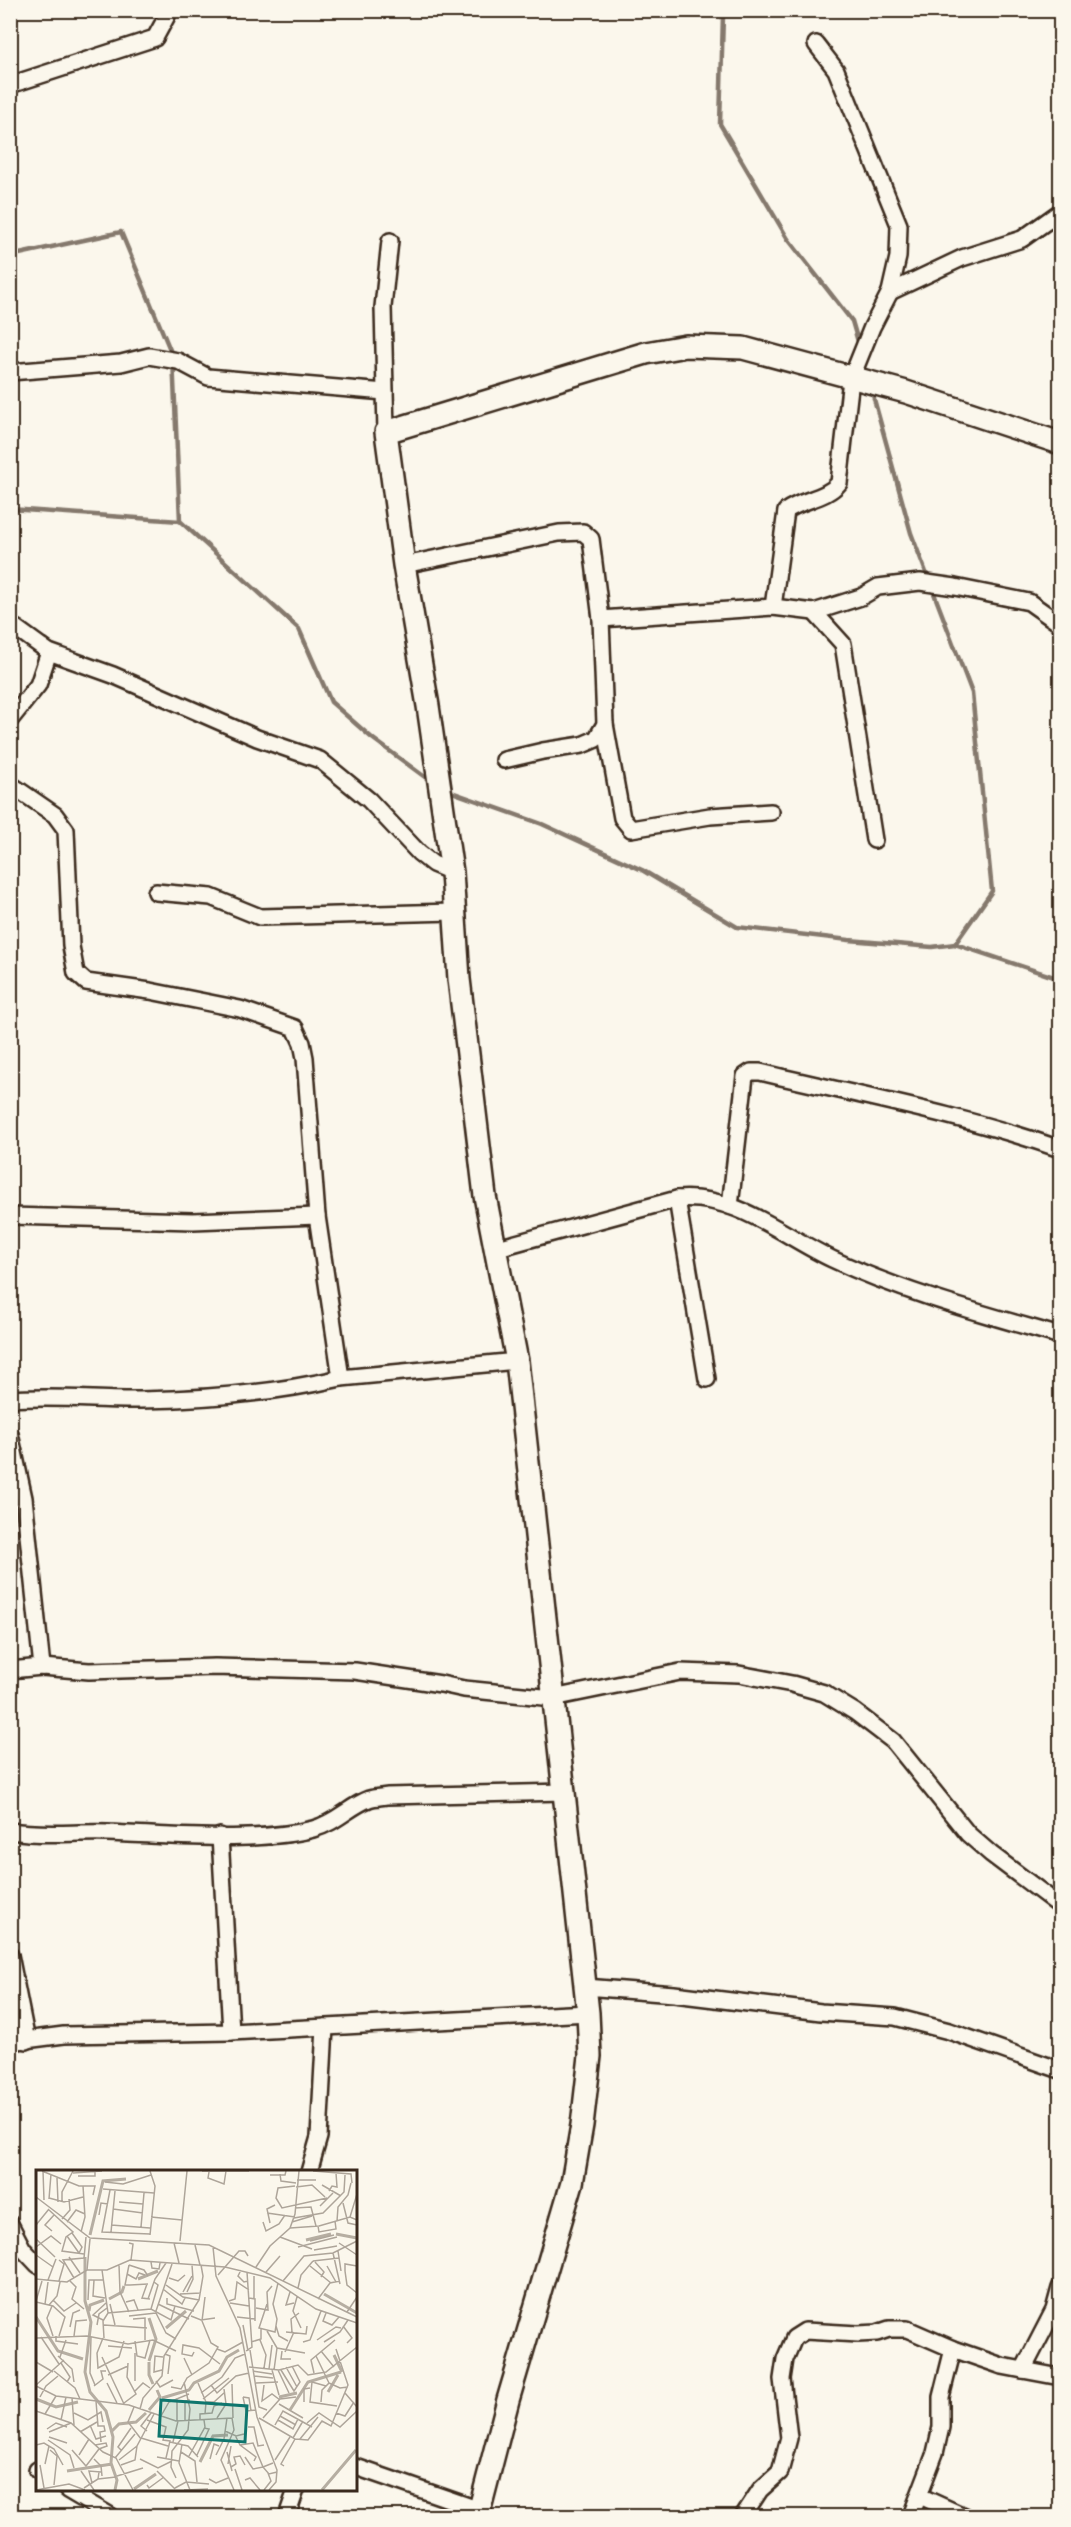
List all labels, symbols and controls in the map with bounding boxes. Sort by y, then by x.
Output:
inset map [36,2170,357,2491]

